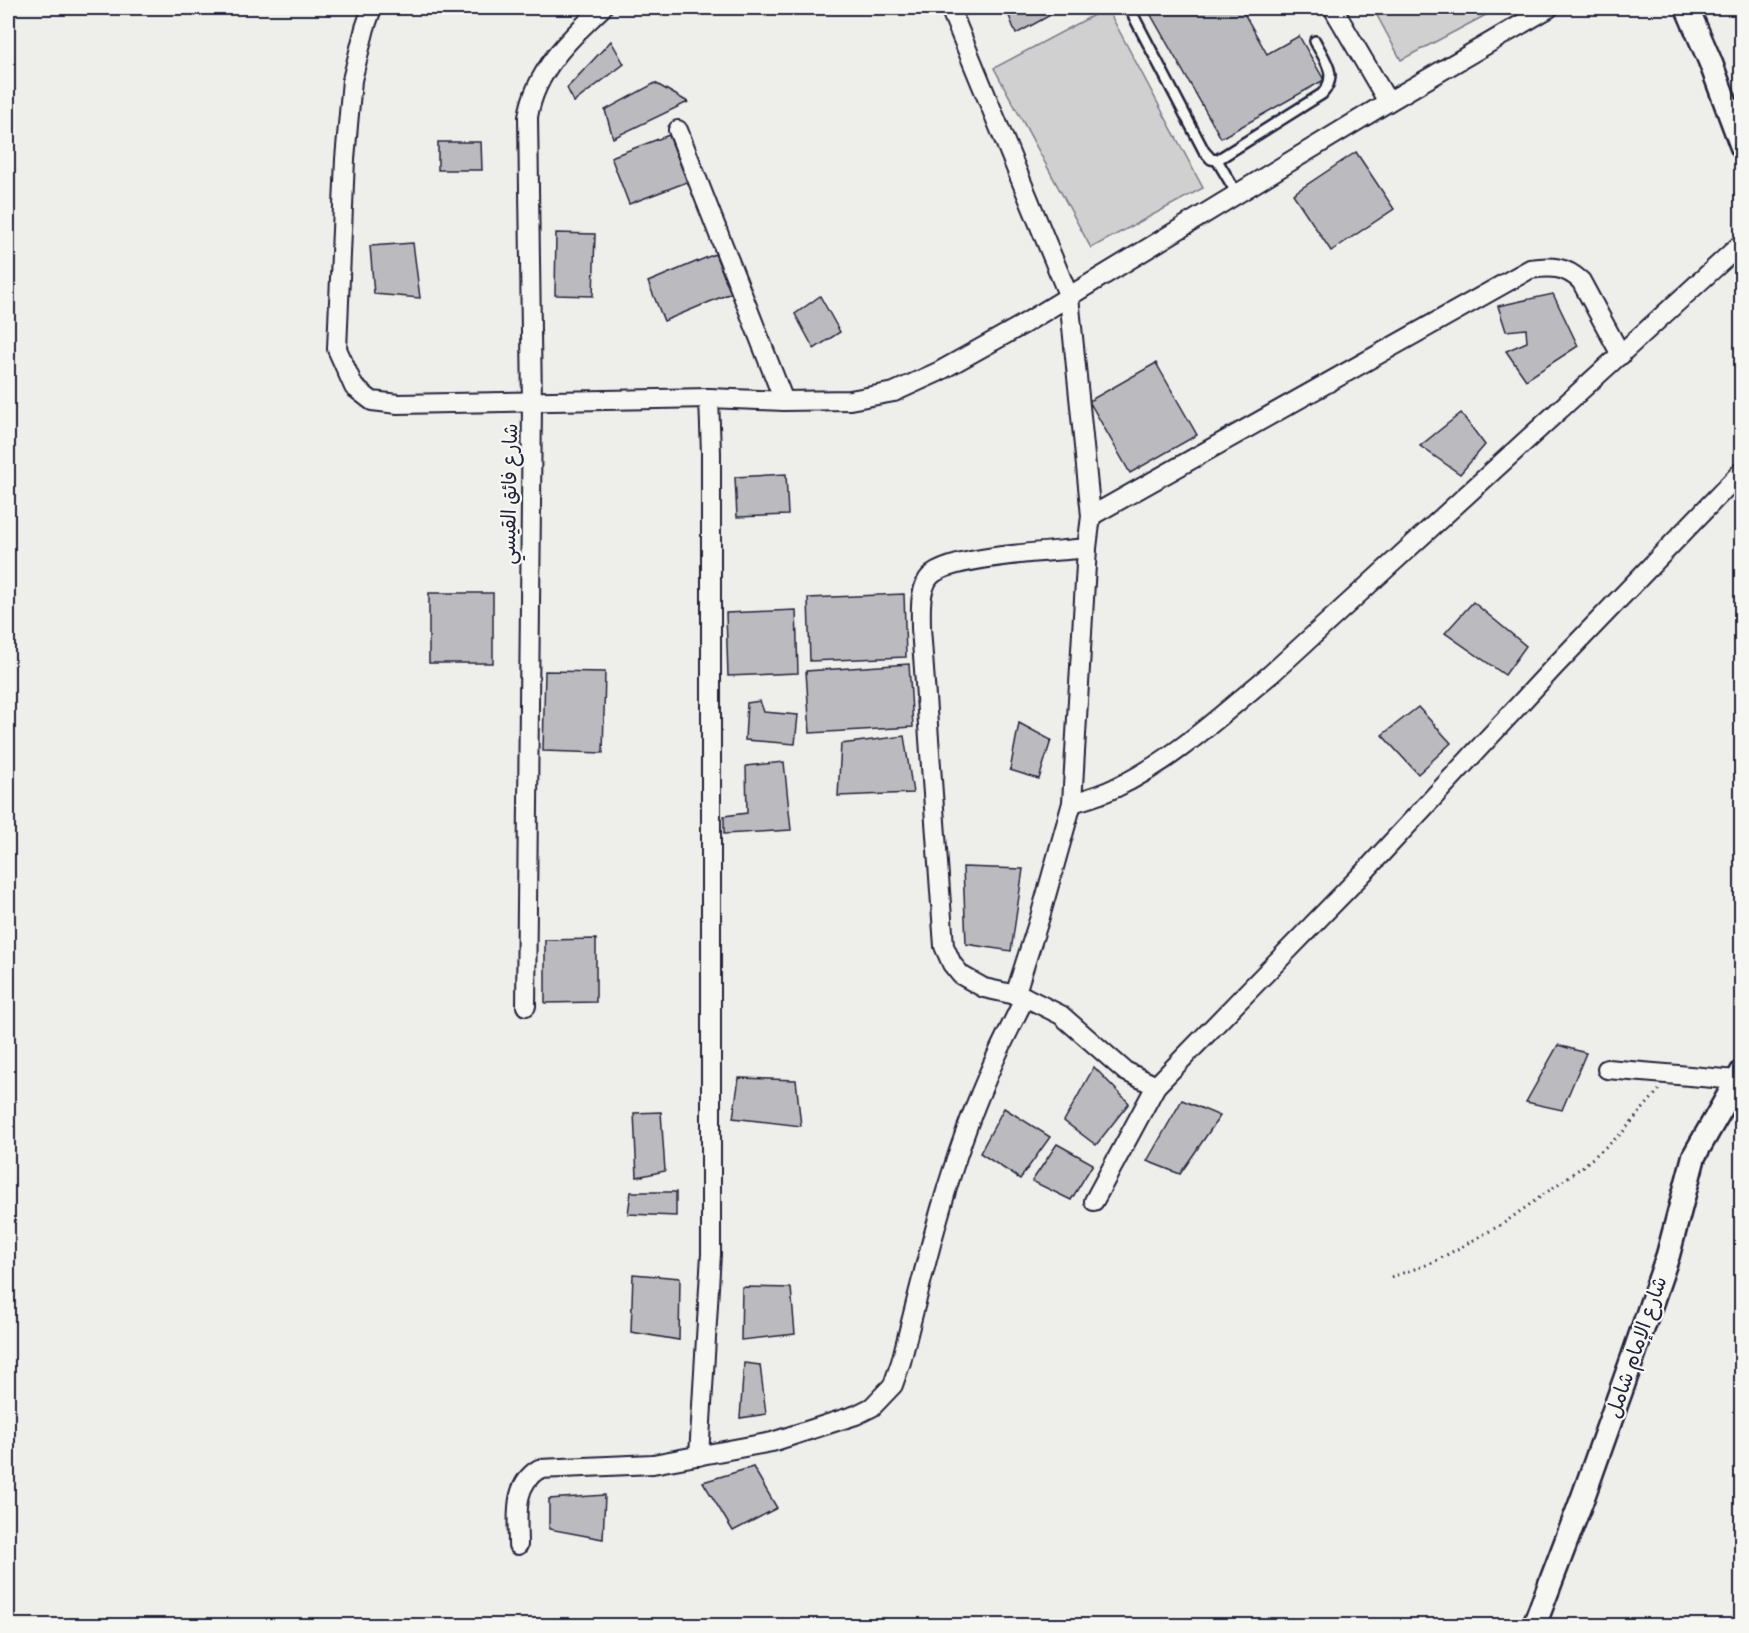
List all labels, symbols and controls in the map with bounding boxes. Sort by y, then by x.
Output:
street label: شارع فائق القيسي [497,423,528,565]
street label: شارع الإمام شامل [1601,1273,1676,1423]

